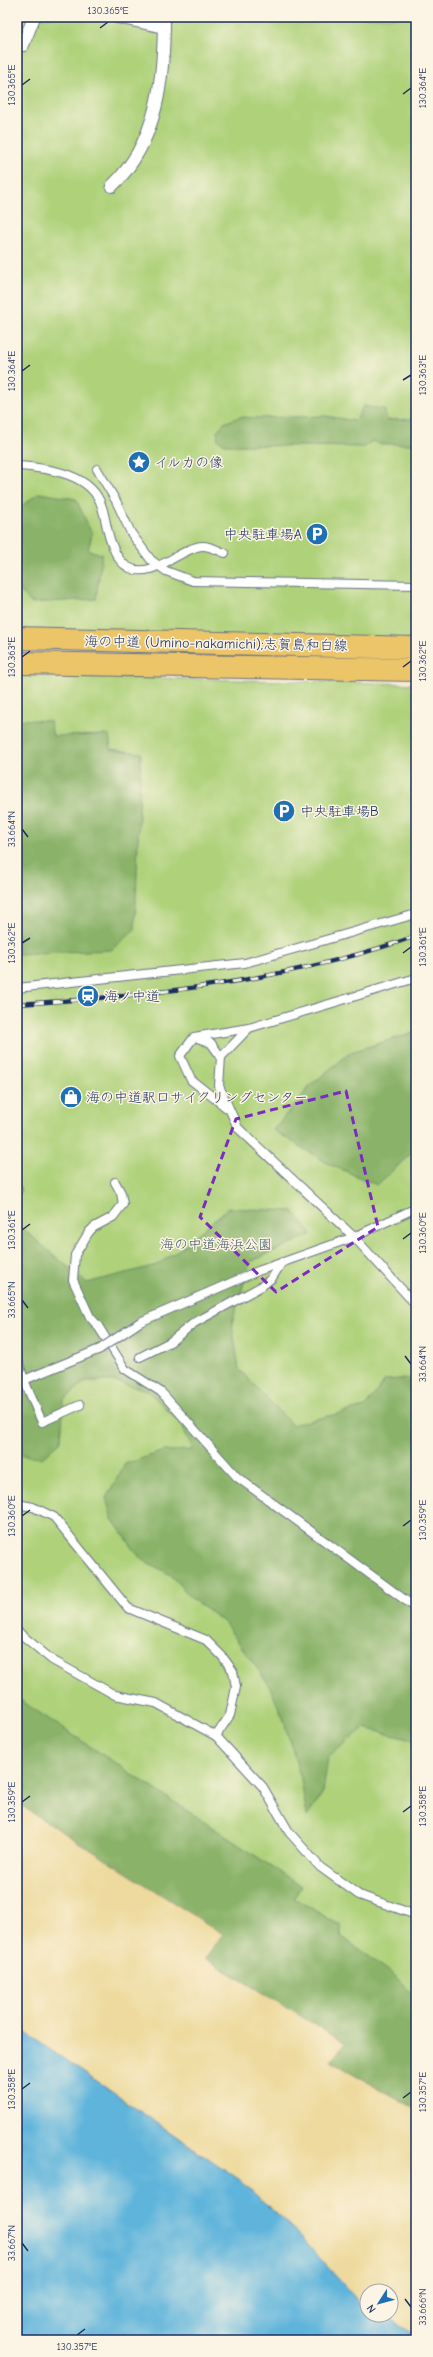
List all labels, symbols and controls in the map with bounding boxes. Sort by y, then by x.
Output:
text: 130.365°E [87,5,129,17]
text: 130.365°E [6,64,18,106]
text: 130.364°E [417,68,429,108]
text: 130.364°E [6,351,18,391]
text: 130.363°E [417,355,429,395]
place icon: イルカの像 [126,449,152,475]
place label: イルカの像 [154,454,223,471]
parking icon: 中央駐車場A [304,521,330,547]
place label: 中央駐車場A [224,526,302,543]
street label: 海の中道 (Umino-nakamichi);志賀島和白線 [84,633,348,654]
text: 130.363°E [6,637,18,677]
text: 130.362°E [417,641,429,681]
parking icon: 中央駐車場B [271,798,297,824]
place label: 中央駐車場B [300,803,379,820]
text: 33.664°N [6,811,18,847]
text: 130.362°E [6,923,18,963]
text: 130.361°E [417,927,429,967]
station icon: 海ノ中道 [75,983,101,1009]
place label: 海ノ中道 [104,988,160,1005]
shop icon: 海の中道駅口サイクリングセンター [58,1084,84,1110]
place label: 海の中道駅口サイクリングセンター [86,1089,308,1106]
text: 130.361°E [6,1210,18,1250]
text: 130.360°E [417,1212,429,1254]
park label: 海の中道海浜公園 [160,1236,272,1253]
text: 33.665°N [6,1282,18,1318]
text: 33.664°N [417,1346,429,1382]
text: 130.360°E [6,1495,18,1537]
text: 130.359°E [417,1500,429,1540]
text: 130.359°E [6,1782,18,1822]
text: 130.358°E [417,1786,429,1826]
text: 130.358°E [6,2069,18,2109]
text: 130.357°E [417,2072,429,2112]
text: 33.667°N [6,2225,18,2261]
north arrow [359,2283,399,2323]
text: 33.666°N [417,2289,429,2325]
text: N [364,2302,379,2315]
text: 130.357°E [57,2341,97,2353]

